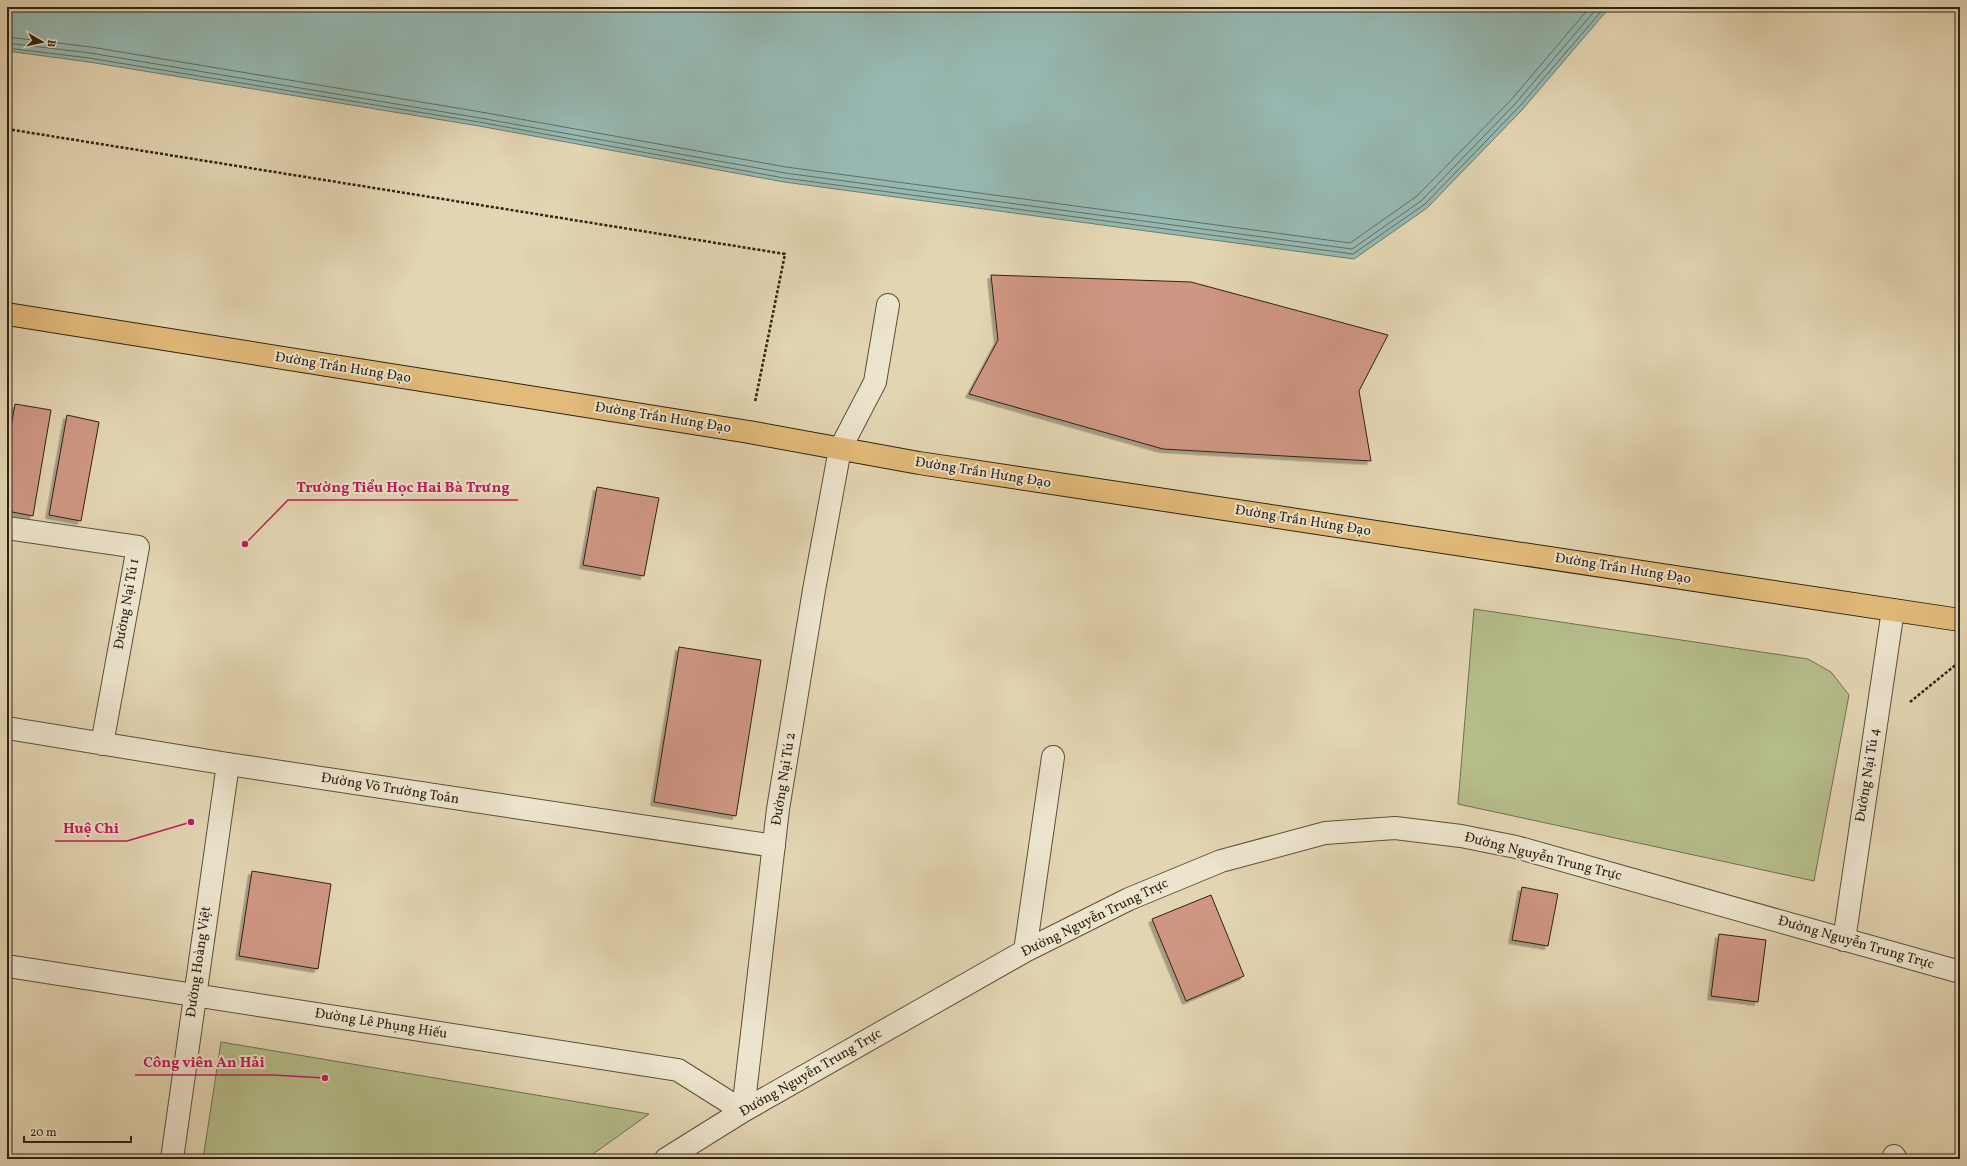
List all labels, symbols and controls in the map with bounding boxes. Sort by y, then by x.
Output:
north arrow [22,22,62,62]
text: B [42,39,58,48]
street label: Đường Trần Hưng Đạo [274,348,412,388]
street label: Đường Trần Hưng Đạo [594,398,732,438]
street label: Đường Trần Hưng Đạo [914,453,1052,493]
callout: Trường Tiểu Học Hai Bà Trưng [288,473,518,500]
text: Trường Tiểu Học Hai Bà Trưng [296,478,510,499]
street label: Đường Trần Hưng Đạo [1234,501,1372,541]
street label: Đường Trần Hưng Đạo [1554,549,1692,589]
street label: Đường Nại Tú 1 [110,557,144,651]
street label: Đường Nại Tú 4 [1851,727,1885,823]
street label: Đường Nại Tú 2 [767,731,801,827]
street label: Đường Võ Trường Toản [320,769,460,809]
callout: Huệ Chi [55,814,127,841]
text: Huệ Chi [63,819,119,840]
street label: Đường Nguyễn Trung Trực [1462,828,1624,886]
street label: Đường Nguyễn Trung Trực [1018,874,1172,962]
street label: Đường Hoàng Việt [182,905,216,1019]
street label: Đường Nguyễn Trung Trực [1776,912,1936,974]
street label: Đường Lê Phụng Hiếu [313,1004,449,1044]
street label: Đường Nguyễn Trung Trực [736,1024,886,1122]
callout: Công viên An Hải [135,1048,273,1075]
text: Công viên An Hải [143,1053,265,1074]
scale bar [24,1118,131,1144]
text: 20 m [30,1125,57,1141]

